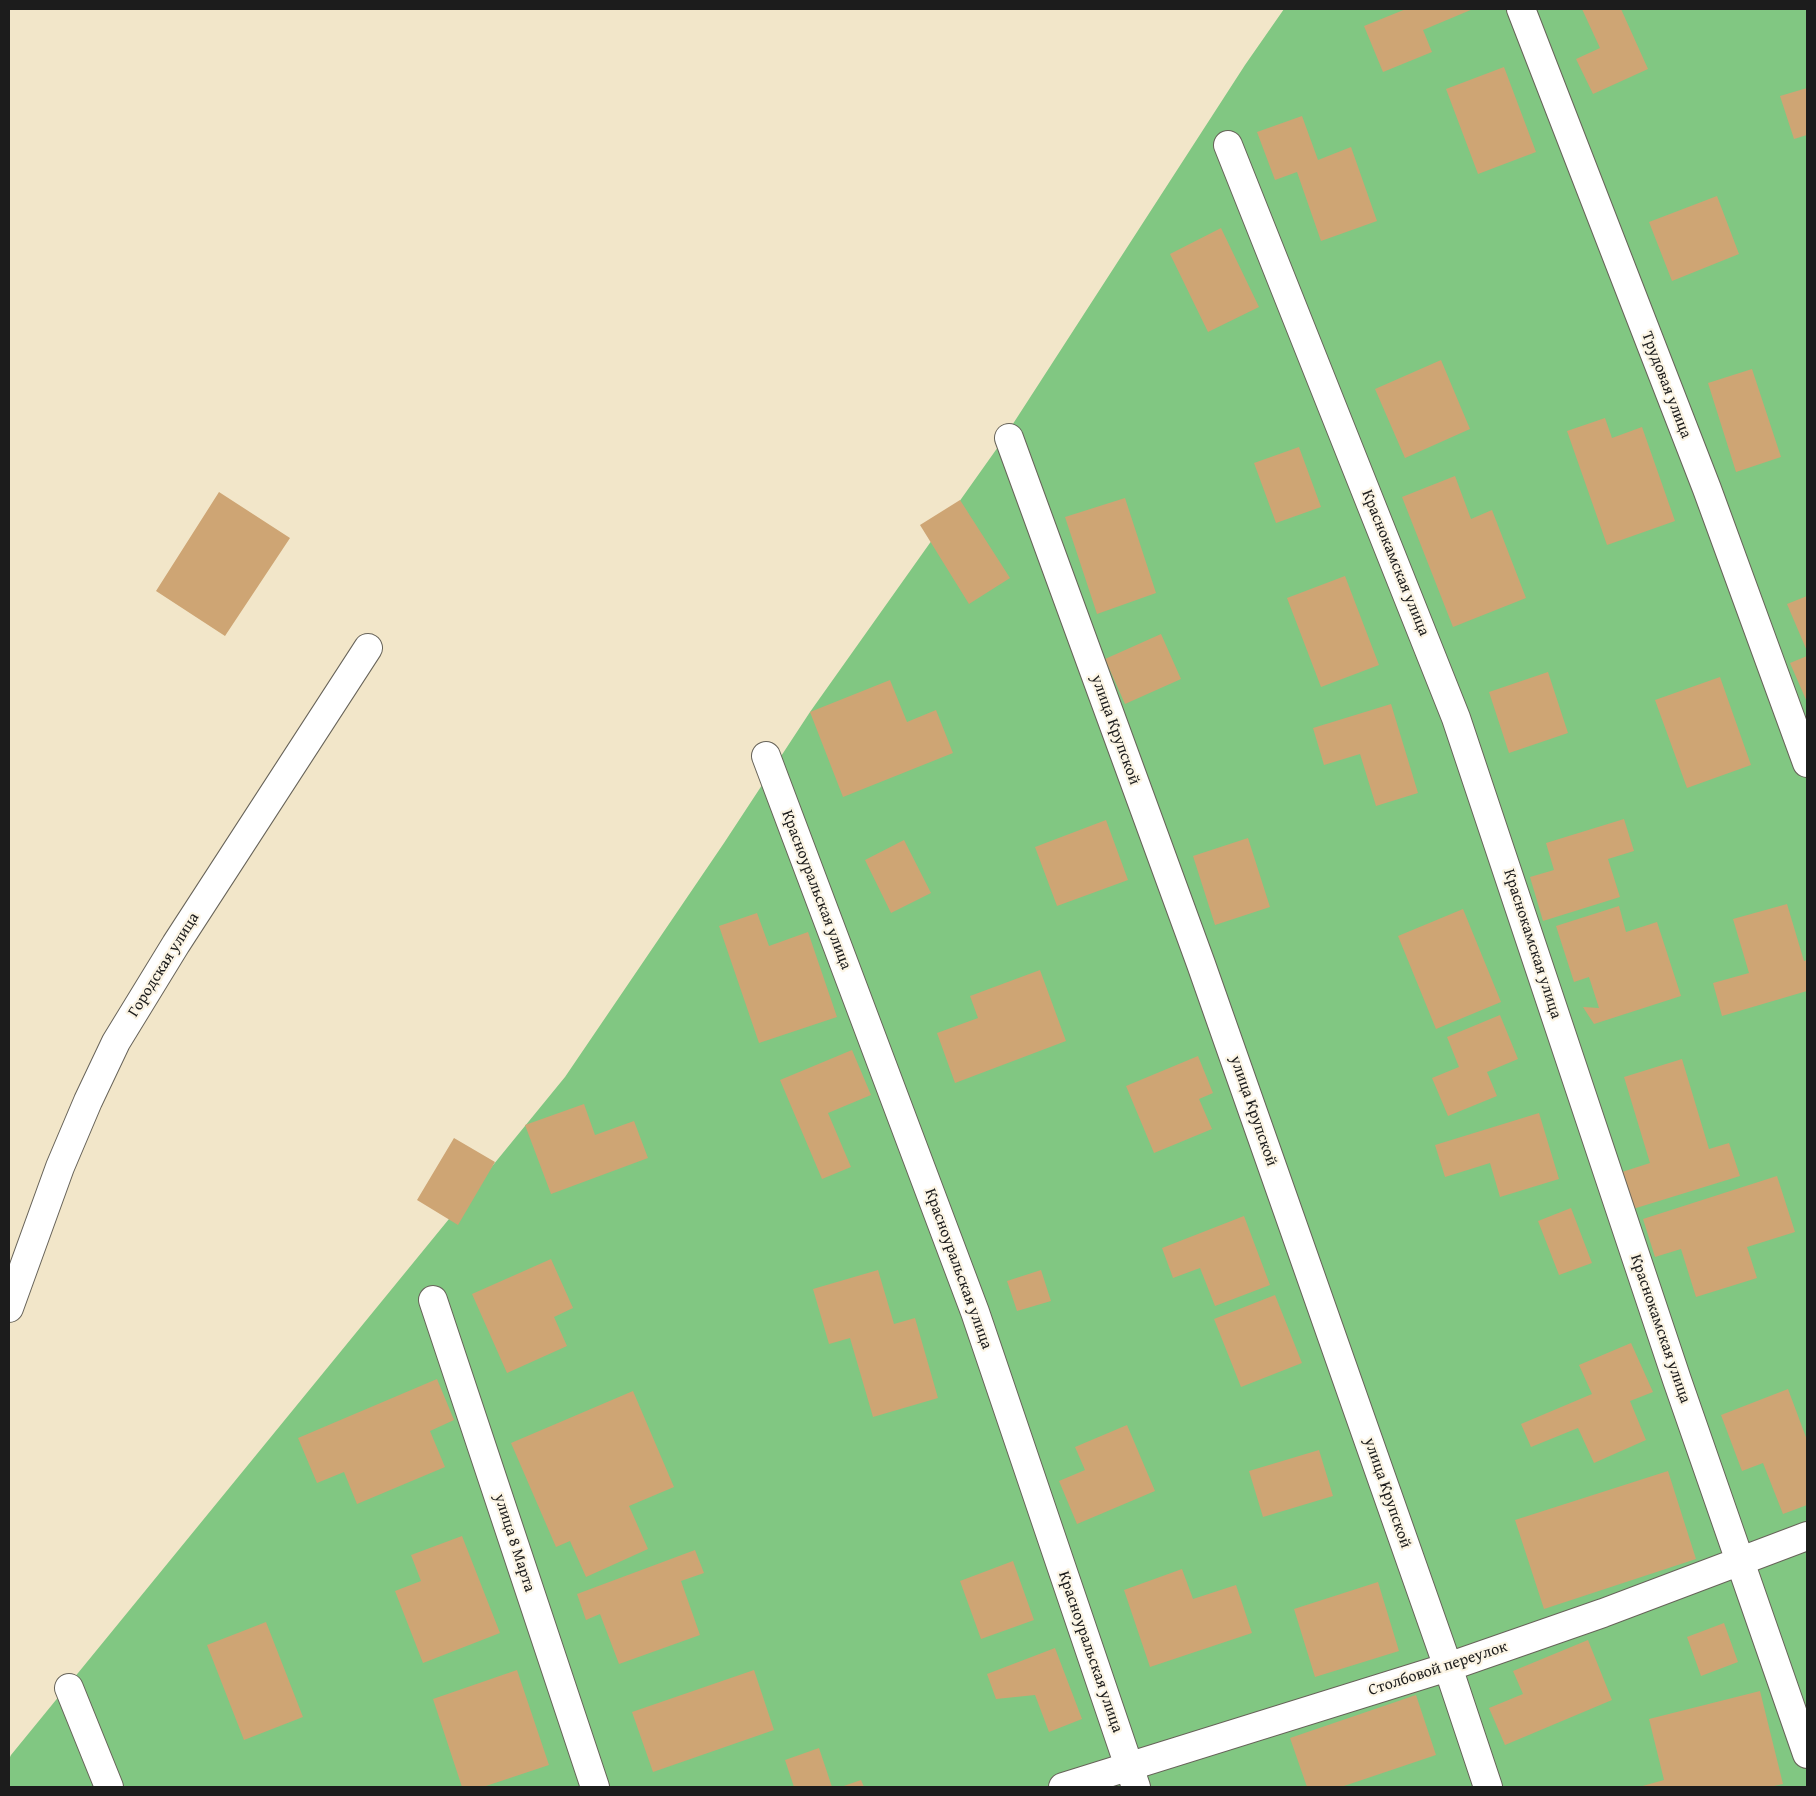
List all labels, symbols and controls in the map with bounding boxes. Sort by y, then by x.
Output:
street label: Трудовая улица [1637,329,1695,441]
street label: Краснокамская улица [1357,487,1433,639]
street label: улица Крупской [1086,672,1144,788]
street label: Красноуральская улица [777,808,855,972]
street label: Краснокамская улица [1499,867,1565,1021]
street label: Городская улица [124,909,204,1021]
street label: улица Крупской [1225,1053,1281,1169]
street label: Красноуральская улица [920,1186,996,1352]
street label: Краснокамская улица [1626,1252,1694,1406]
street label: улица Крупской [1359,1435,1415,1551]
street label: улица 8 Марта [489,1491,539,1595]
street label: Красноуральская улица [1053,1569,1127,1735]
street label: Столбовой переулок [1366,1637,1510,1701]

